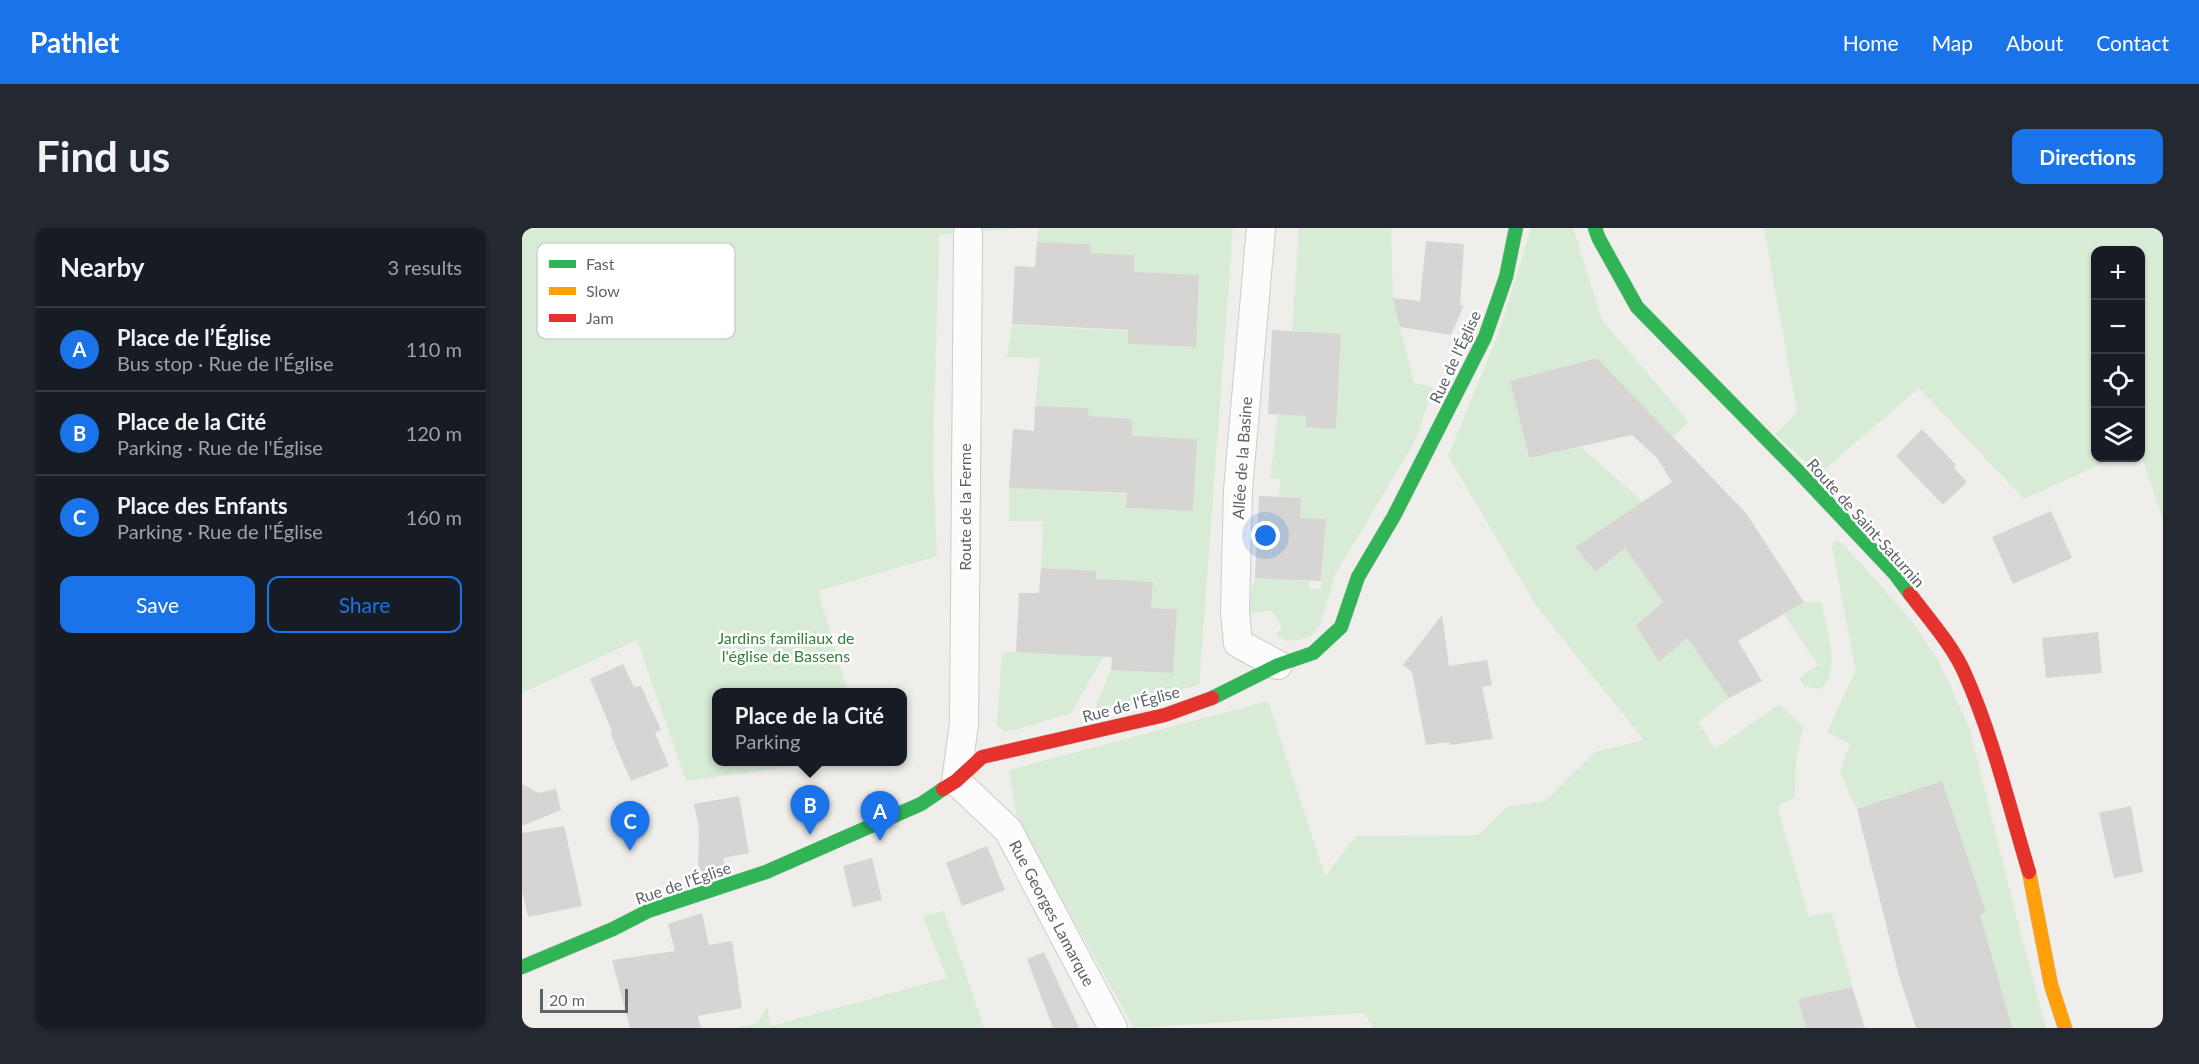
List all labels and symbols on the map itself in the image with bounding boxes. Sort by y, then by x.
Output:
legend [537,243,735,339]
text: Fast [586,254,615,273]
text: Slow [586,281,620,300]
street label: Rue de l'Église [1425,307,1484,406]
text: Jam [586,308,614,327]
street label: Allée de la Basine [1228,396,1255,520]
street label: Route de la Ferme [955,443,974,571]
street label: Route de Saint-Saturnin [1804,454,1929,591]
your location [1251,521,1280,550]
park label: Jardins familiaux de l'église de Bassens [717,628,855,665]
street label: Rue de l'Église [1080,681,1182,726]
pin: B [790,786,830,835]
pin: A [860,792,900,841]
pin: C [610,802,650,851]
street label: Rue Georges Lamarque [1006,836,1099,989]
street label: Rue de l'Église [632,857,733,908]
scale bar [540,986,628,1014]

